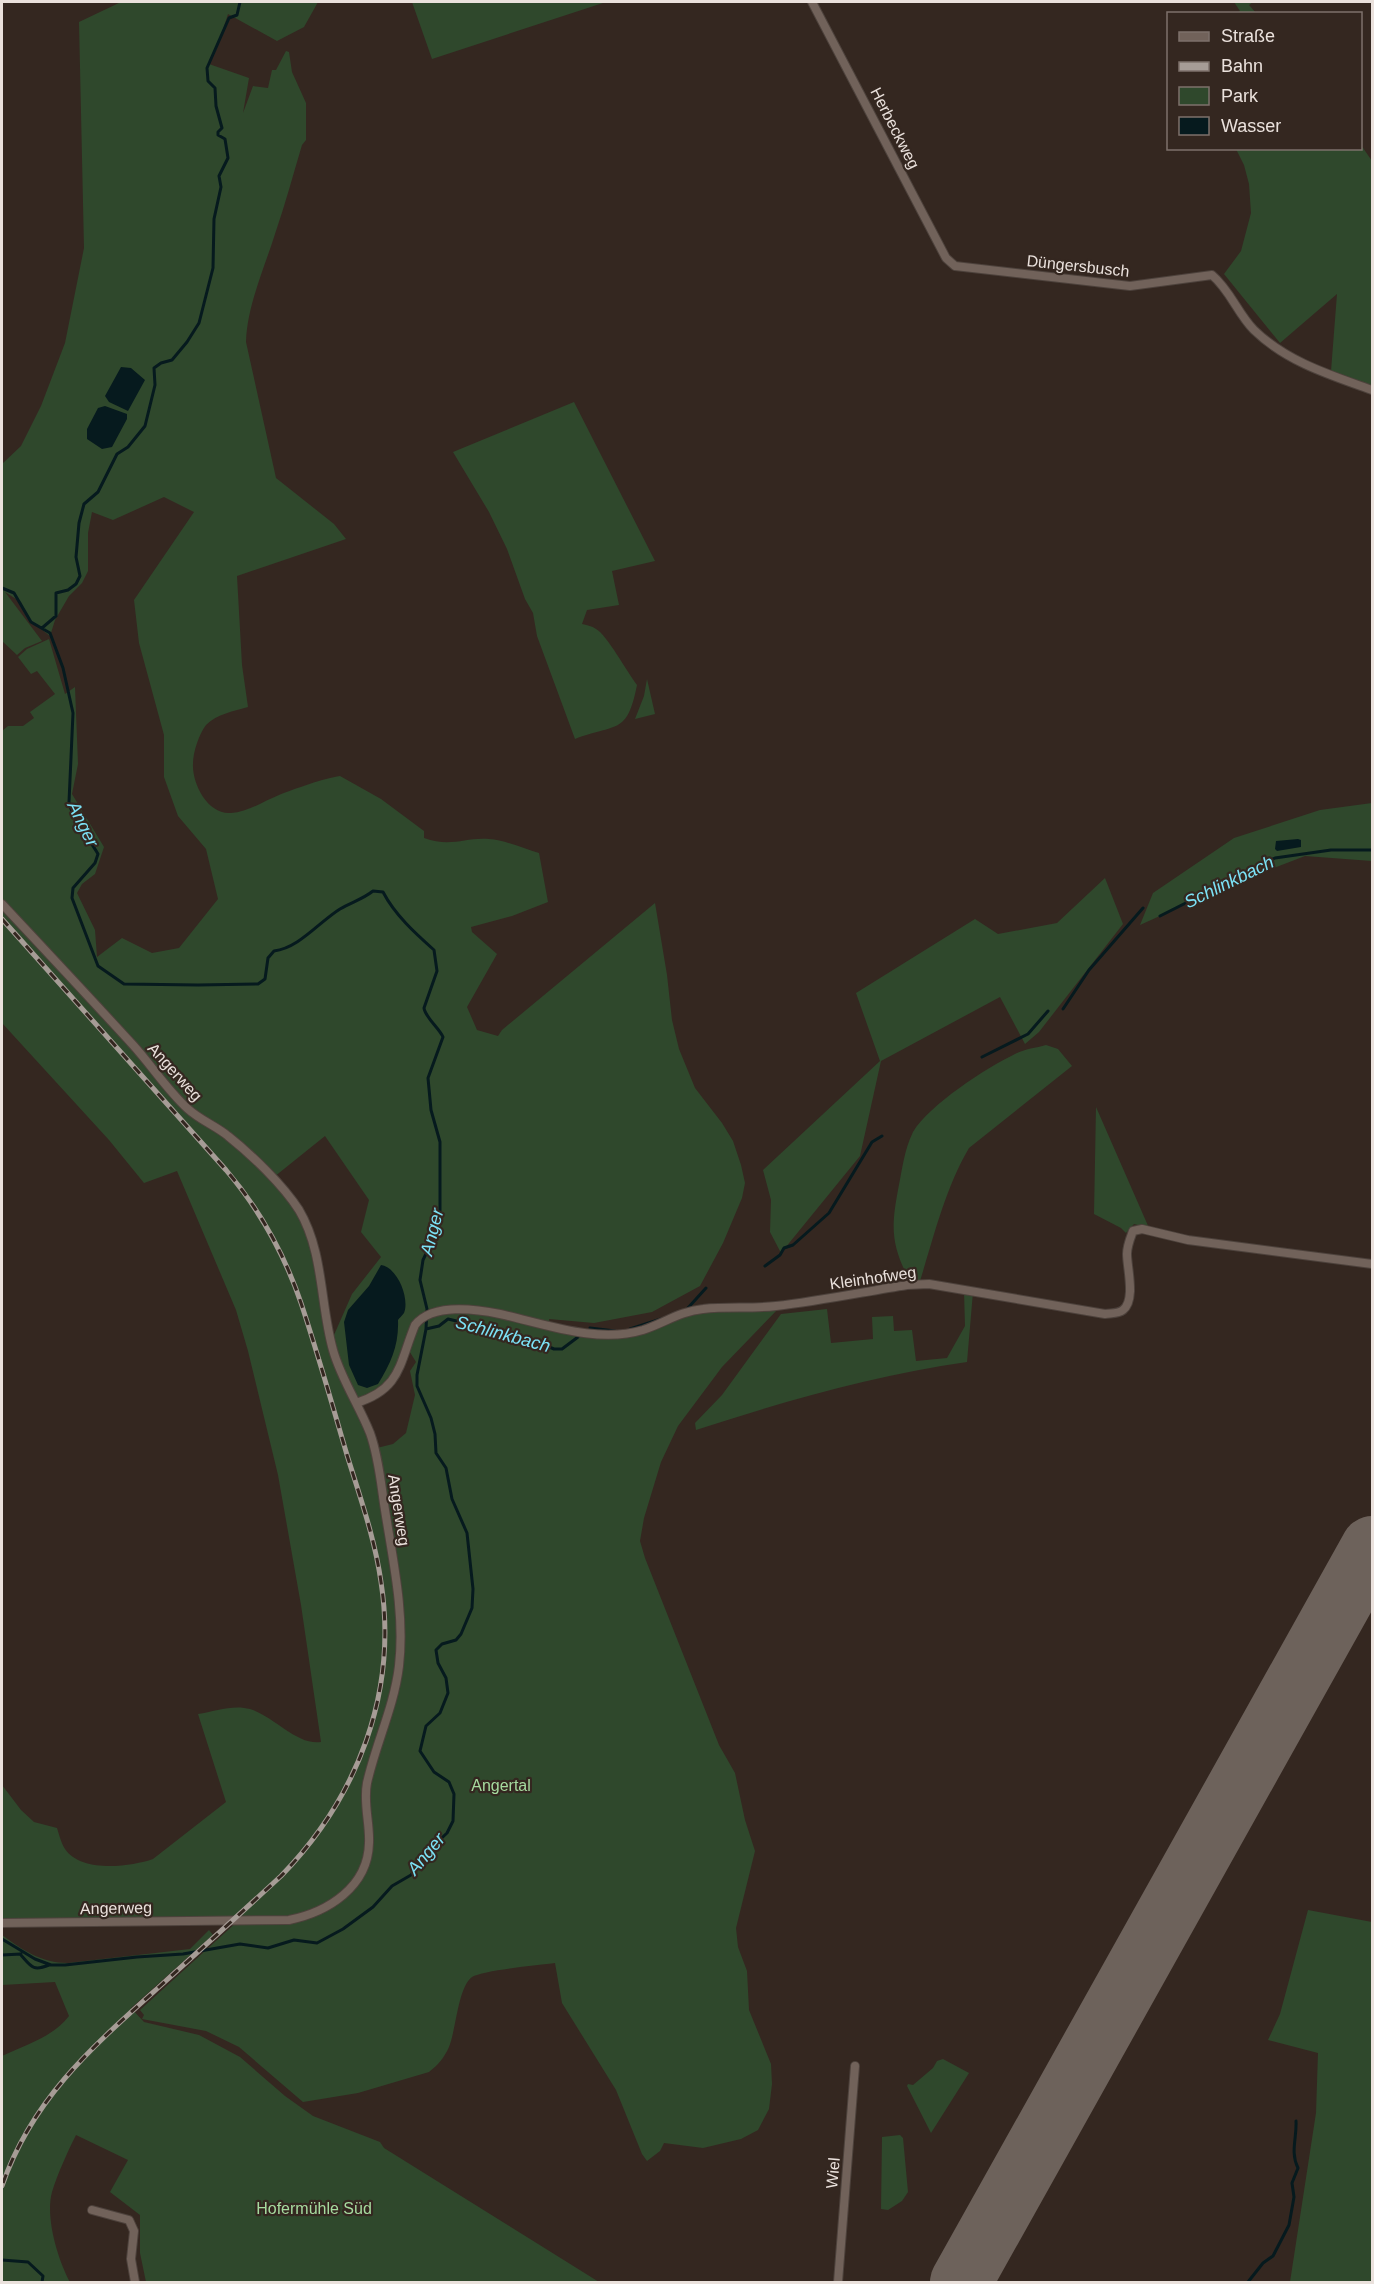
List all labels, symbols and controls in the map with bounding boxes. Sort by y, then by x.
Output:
legend [1167,12,1362,150]
text: Straße [1221,26,1275,46]
text: Bahn [1221,56,1263,76]
street label: Herbeckweg [867,85,923,171]
text: Park [1221,86,1259,106]
text: Wasser [1221,116,1281,136]
street label: Düngersbusch [1026,252,1130,280]
water label: Anger [63,797,103,851]
water label: Schlinkbach [1181,852,1277,912]
street label: Angerweg [145,1040,205,1104]
water label: Anger [416,1205,448,1259]
street label: Kleinhofweg [829,1264,917,1292]
water label: Schlinkbach [454,1312,552,1356]
street label: Angerweg [385,1473,413,1547]
park label: Angertal [471,1777,531,1794]
water label: Anger [402,1828,450,1880]
street label: Angerweg [80,1899,152,1917]
street label: Wiel [823,2157,843,2189]
park label: Hofermühle Süd [256,2200,372,2217]

